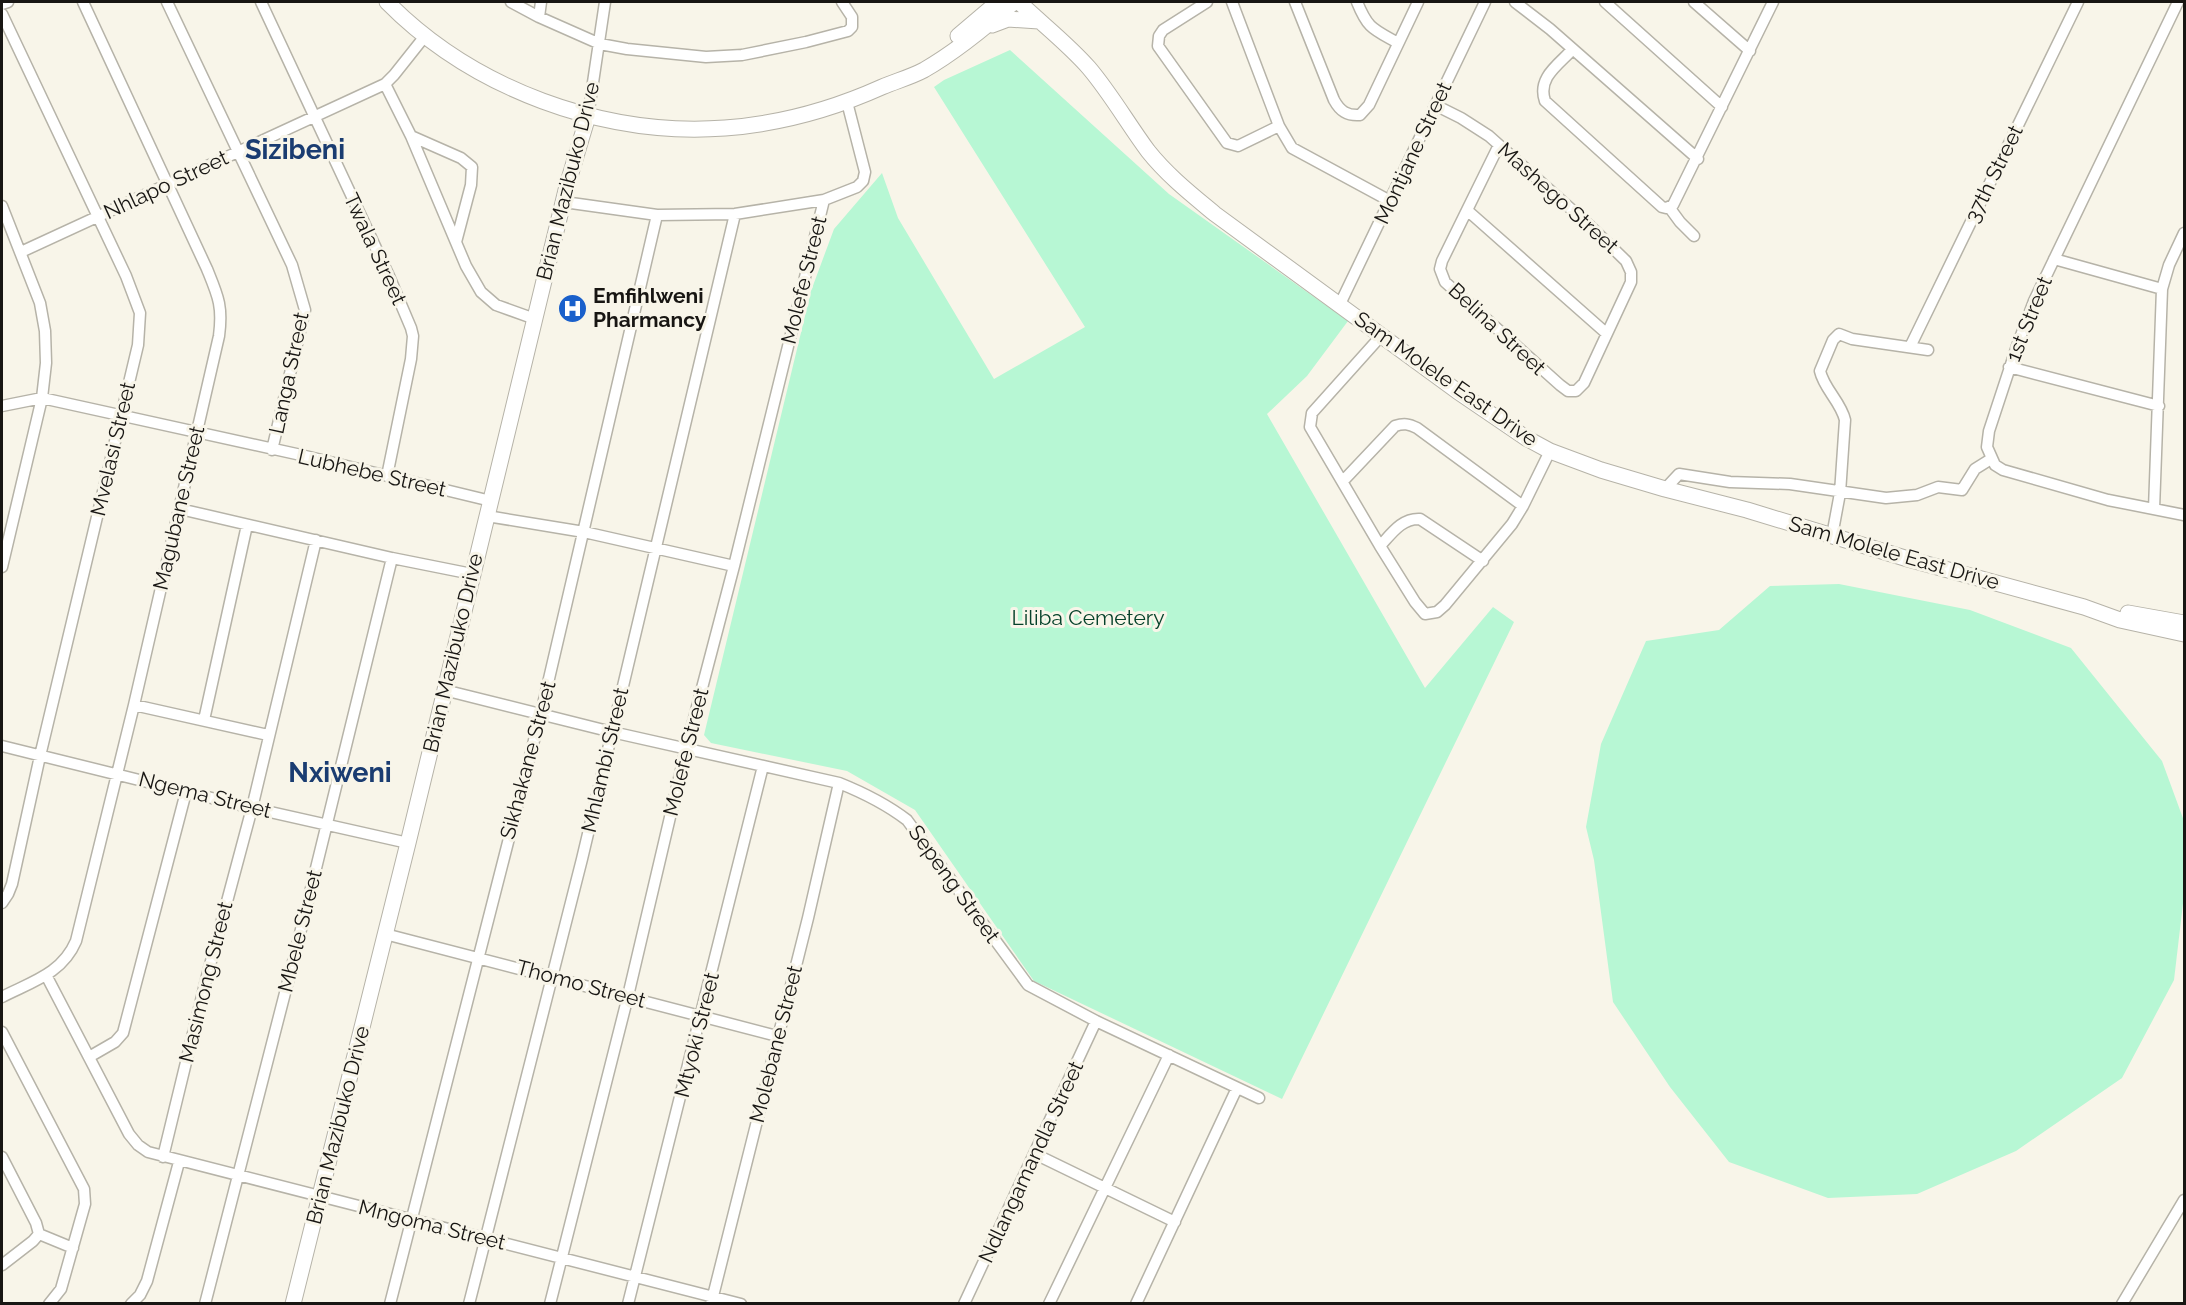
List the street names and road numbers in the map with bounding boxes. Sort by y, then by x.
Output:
street label: Montjane Street [1369,78,1456,228]
street label: Brian Mazibuko Drive [531,79,604,283]
street label: 37th Street [1959,121,2028,227]
street label: Mashego Street [1493,137,1624,258]
street label: Nhlapo Street [99,145,232,224]
street label: Twala Street [339,189,412,308]
street label: Molefe Street [776,213,832,347]
street label: 1st Street [2000,273,2057,365]
street label: Belina Street [1444,277,1551,380]
street label: Sam Molele East Drive [1350,306,1543,451]
street label: Langa Street [263,310,314,436]
street label: Mvelasi Street [85,379,140,518]
street label: Magubane Street [147,423,210,592]
street label: Lubhebe Street [296,443,449,502]
street label: Sam Molele East Drive [1786,510,2002,595]
street label: Brian Mazibuko Drive [417,551,488,755]
street label: Sikhakane Street [494,678,561,842]
street label: Mhlambi Street [576,685,633,835]
street label: Molefe Street [658,685,714,819]
street label: Ngema Street [136,766,274,823]
street label: Sepeng Street [903,820,1005,947]
street label: Mbele Street [272,867,327,995]
street label: Masimong Street [173,899,238,1065]
street label: Thomo Street [514,954,649,1013]
street label: Molebane Street [744,963,807,1125]
street label: Mtyoki Street [669,970,724,1100]
street label: Brian Mazibuko Drive [301,1023,374,1227]
street label: Ndlangamandla Street [973,1057,1088,1267]
street label: Mngoma Street [356,1194,508,1255]

